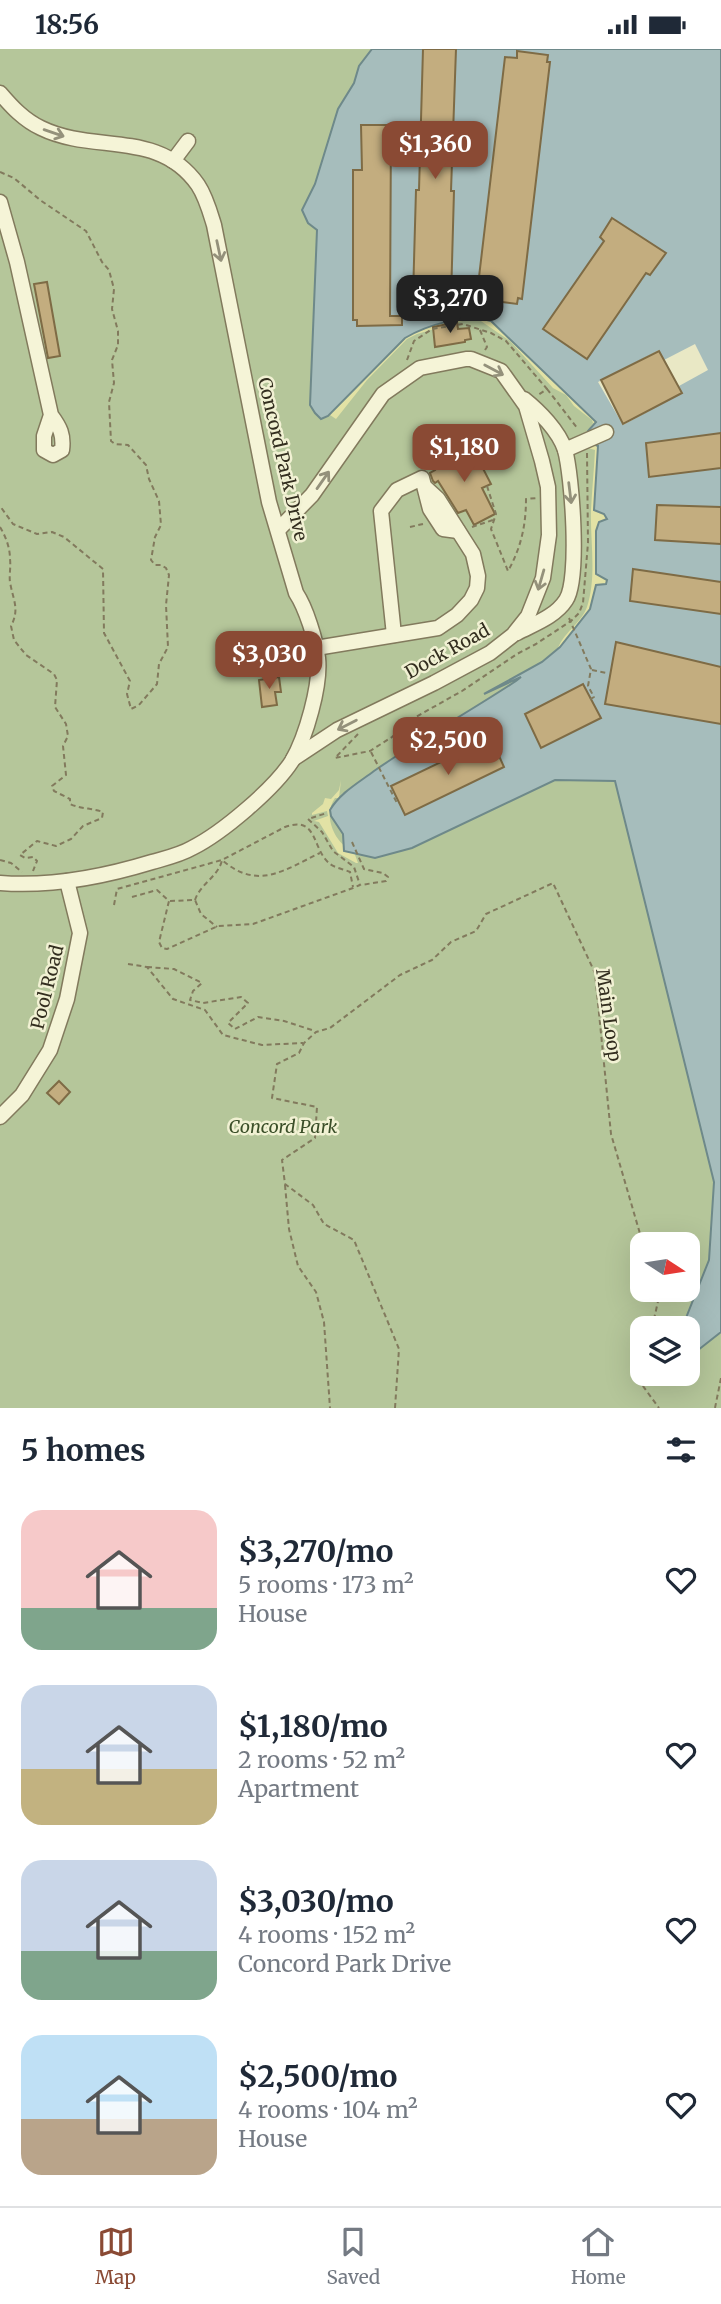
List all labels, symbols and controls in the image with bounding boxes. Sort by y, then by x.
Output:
text: 18:56 [35,8,99,41]
pin: $1,360 [378,121,492,181]
one-way arrow [43,127,65,140]
text: $1,360 [398,129,472,158]
one-way arrow [213,239,227,262]
pin: $3,270 [393,275,507,335]
text: $3,270 [412,283,488,312]
one-way arrow [483,363,504,377]
street label: Concord Park Drive [253,375,313,543]
pin: $1,180 [407,425,521,484]
text: $1,180 [429,432,499,461]
one-way arrow [316,470,330,490]
one-way arrow [564,481,577,504]
one-way arrow [533,569,546,591]
street label: Dock Road [401,618,493,684]
pin: $3,030 [212,631,326,691]
text: $3,030 [231,639,307,668]
pin: $2,500 [391,717,505,777]
one-way arrow [337,719,357,733]
text: $2,500 [409,725,487,754]
street label: Pool Road [25,942,69,1032]
street label: Main Loop [591,967,627,1063]
park label: Concord Park [229,1115,338,1138]
north arrow [630,1232,700,1302]
map controls [630,1232,700,1386]
button: layers [630,1316,700,1386]
text: 5 homes [21,1431,146,1469]
icon: filters [662,1431,700,1469]
text: $3,270/mo [238,1532,393,1570]
icon: home [77,1538,161,1622]
icon: heart [662,1561,700,1599]
text: 5 rooms · 173 m² [238,1570,414,1599]
text: House [238,1599,307,1628]
text: $1,180/mo [238,1707,388,1745]
icon: home [77,1713,161,1797]
icon: heart [662,1736,700,1774]
text: 2 rooms · 52 m² [238,1745,405,1774]
text: Apartment [238,1774,359,1803]
text: $3,030/mo [238,1882,394,1920]
icon: home [77,1888,161,1972]
icon: heart [662,1911,700,1949]
text: 4 rooms · 152 m² [238,1920,415,1949]
text: Concord Park Drive [238,1949,451,1978]
text: $2,500/mo [238,2057,397,2095]
icon: home [77,2063,161,2147]
icon: heart [662,2086,700,2124]
text: 4 rooms · 104 m² [238,2095,418,2124]
text: House [238,2124,307,2153]
tab: Map [95,2223,136,2289]
tab: Saved [326,2223,380,2289]
tab: Home [571,2223,626,2289]

